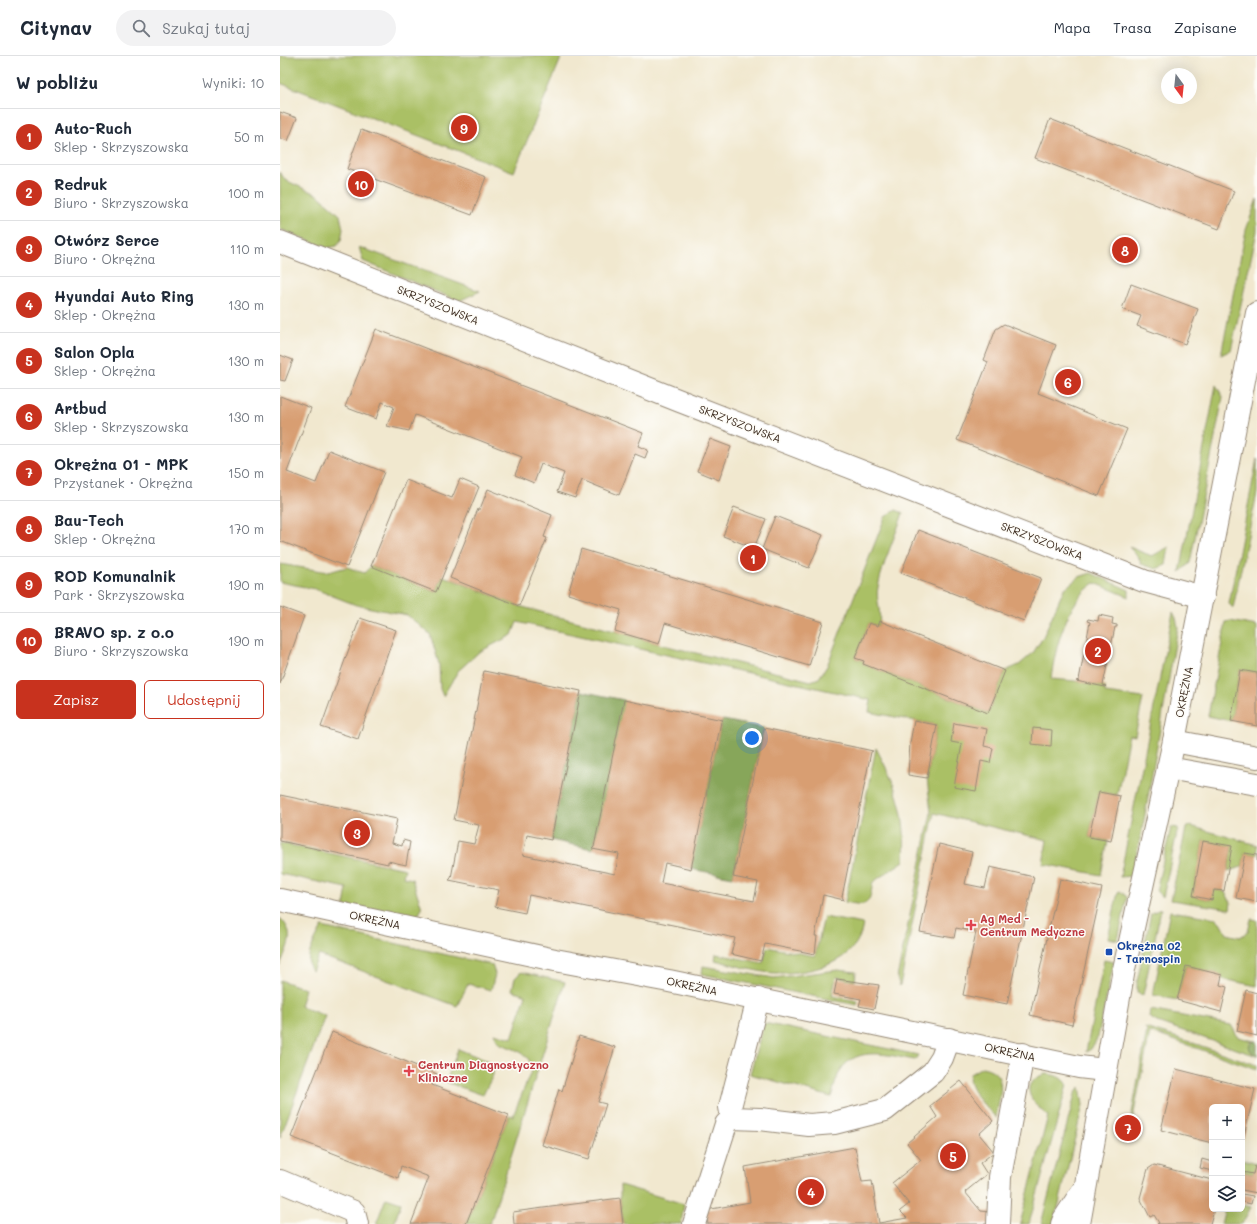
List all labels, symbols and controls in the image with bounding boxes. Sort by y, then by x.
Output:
search box [116,10,396,46]
text: Citynav [20,15,92,40]
icon: search [130,17,152,39]
text: Szukaj tutaj [162,18,250,38]
text: Mapa [1054,18,1091,37]
text: Trasa [1113,18,1152,37]
text: Zapisane [1174,18,1237,37]
north arrow [1161,68,1197,104]
text: W pobliżu [16,71,98,93]
text: Wyniki: 10 [202,74,264,91]
pin: 9 [451,113,477,143]
text: Auto-Ruch [54,118,132,138]
text: 1 [26,128,32,145]
text: 50 m [234,128,264,145]
text: Sklep · Skrzyszowska [54,138,189,155]
pin: 10 [348,169,374,199]
text: Redruk [54,174,107,194]
text: 2 [25,184,33,201]
text: 100 m [228,184,264,201]
text: Biuro · Skrzyszowska [54,194,189,211]
text: Otwórz Serce [54,230,159,250]
pin: 8 [1112,235,1138,265]
text: 3 [25,240,33,257]
text: 110 m [230,240,264,257]
text: Biuro · Okrężna [54,250,156,267]
street label: SKRZYSZOWSKA [395,281,481,328]
text: Hyundai Auto Ring [54,286,194,306]
text: 4 [25,296,33,313]
text: 130 m [228,296,264,313]
text: Sklep · Okrężna [54,306,156,323]
text: Salon Opla [54,342,135,362]
text: 5 [25,352,33,369]
text: 130 m [228,352,264,369]
text: Sklep · Okrężna [54,362,156,379]
pin: 6 [1055,367,1081,397]
text: Artbud [54,398,107,418]
street label: SKRZYSZOWSKA [697,401,783,446]
text: 6 [25,408,33,425]
text: 130 m [228,408,264,425]
text: Sklep · Skrzyszowska [54,418,189,435]
text: Okrężna 01 - MPK [54,454,188,474]
text: 7 [25,464,33,481]
text: 150 m [228,464,264,481]
text: Przystanek · Okrężna [54,474,193,491]
text: Bau-Tech [54,510,124,530]
street label: SKRZYSZOWSKA [999,518,1085,563]
text: 8 [25,520,33,537]
text: 170 m [228,520,264,537]
text: Sklep · Okrężna [54,530,156,547]
pin: 1 [740,543,766,573]
text: ROD Komunalnik [54,566,176,586]
text: 9 [25,576,33,593]
text: 190 m [228,576,264,593]
text: Park · Skrzyszowska [54,586,185,603]
text: BRAVO sp. z o.o [54,622,174,642]
text: 10 [22,632,36,649]
text: 190 m [228,632,264,649]
pin: 2 [1085,636,1111,666]
text: Biuro · Skrzyszowska [54,642,189,659]
street label: OKRĘŻNA [1171,665,1196,719]
button: Zapisz [16,680,136,719]
button: Udostępnij [144,680,264,719]
your location [742,728,762,748]
pin: 3 [344,818,370,848]
street label: OKRĘŻNA [348,907,402,932]
place label: Ag Med - Centrum Medyczne [980,911,1085,939]
marker: Ag Med - Centrum Medyczne [965,919,977,931]
place label: Okrężna 02 - Tarnospin [1117,938,1181,966]
marker: Okrężna 02 - Tarnospin [1104,947,1114,957]
street label: OKRĘŻNA [665,973,719,998]
street label: OKRĘŻNA [983,1039,1037,1064]
place label: Centrum Diagnostyczno Kliniczne [418,1057,549,1085]
marker: Centrum Diagnostyczno Kliniczne [403,1065,415,1077]
map controls [1209,1104,1245,1212]
button: + [1209,1104,1245,1140]
pin: 7 [1115,1113,1141,1143]
button: − [1209,1140,1245,1176]
pin: 5 [940,1141,966,1171]
button: layers [1209,1176,1245,1212]
pin: 4 [798,1177,824,1207]

